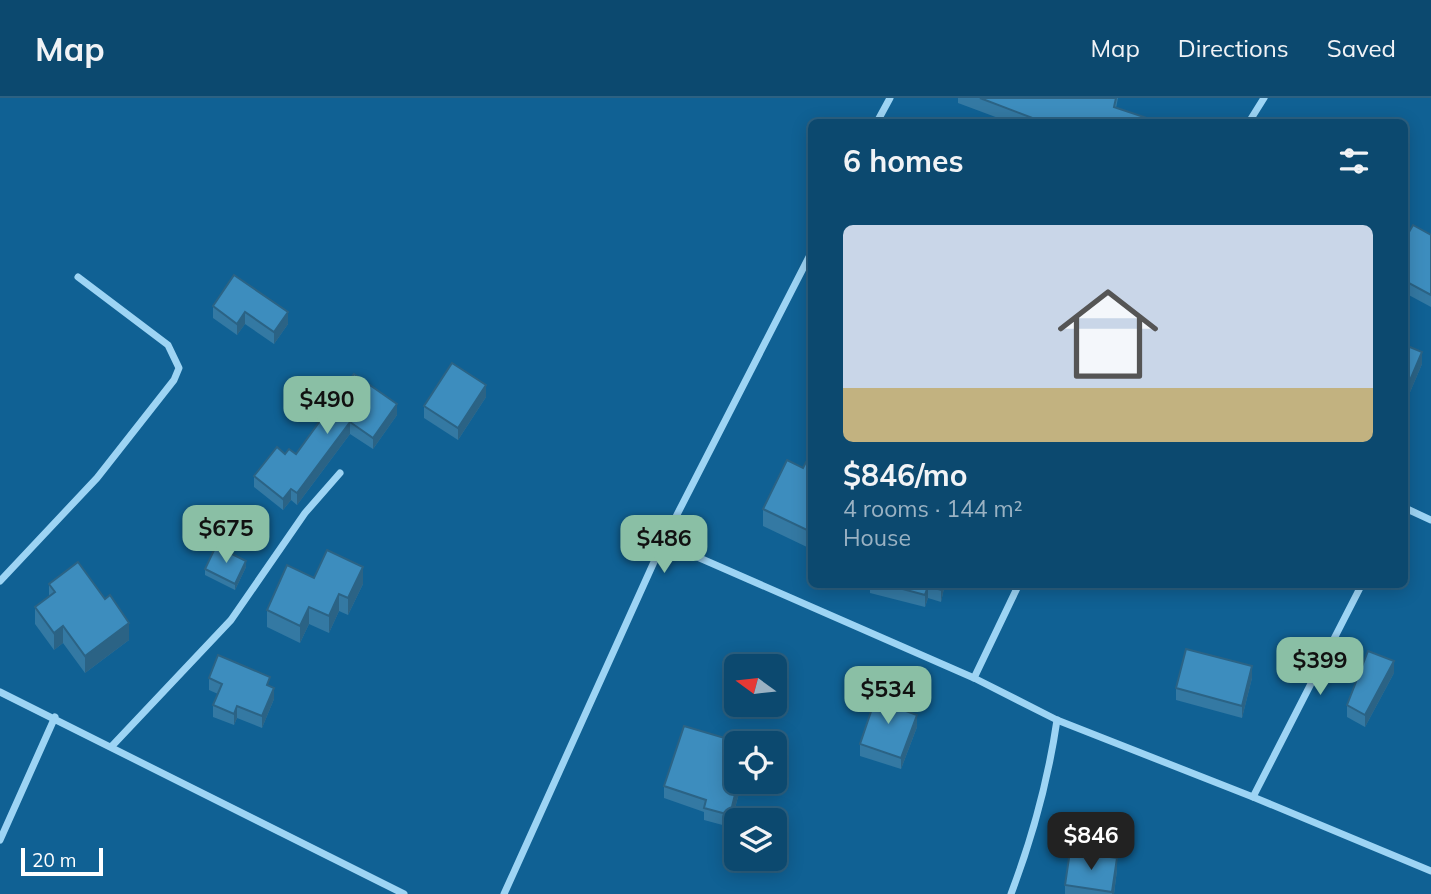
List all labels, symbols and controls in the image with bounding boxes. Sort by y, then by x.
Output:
text: Map [35,28,105,69]
text: Map [1090,33,1140,63]
text: Directions [1178,33,1289,63]
text: Saved [1327,33,1396,63]
text: 6 homes [843,142,964,180]
icon: filters [1335,142,1373,180]
icon: home [1045,271,1171,397]
pin: $490 [286,376,368,436]
text: $490 [299,384,355,413]
text: $846/mo [843,456,967,494]
text: 4 rooms · 144 m² [843,494,1023,523]
pin: $675 [185,505,267,565]
text: $675 [198,513,254,542]
pin: $486 [623,516,705,575]
text: $486 [636,523,692,552]
text: House [843,523,911,552]
pin: $399 [1279,638,1361,697]
text: $399 [1292,645,1348,674]
north arrow [724,654,788,718]
map controls [724,654,787,871]
pin: $534 [847,666,929,726]
text: $534 [860,674,916,703]
button: locate [724,731,787,794]
button: layers [724,808,787,871]
pin: $846 [1050,812,1132,872]
text: $846 [1063,820,1119,849]
scale bar [21,845,103,877]
text: 20 m [32,848,76,872]

